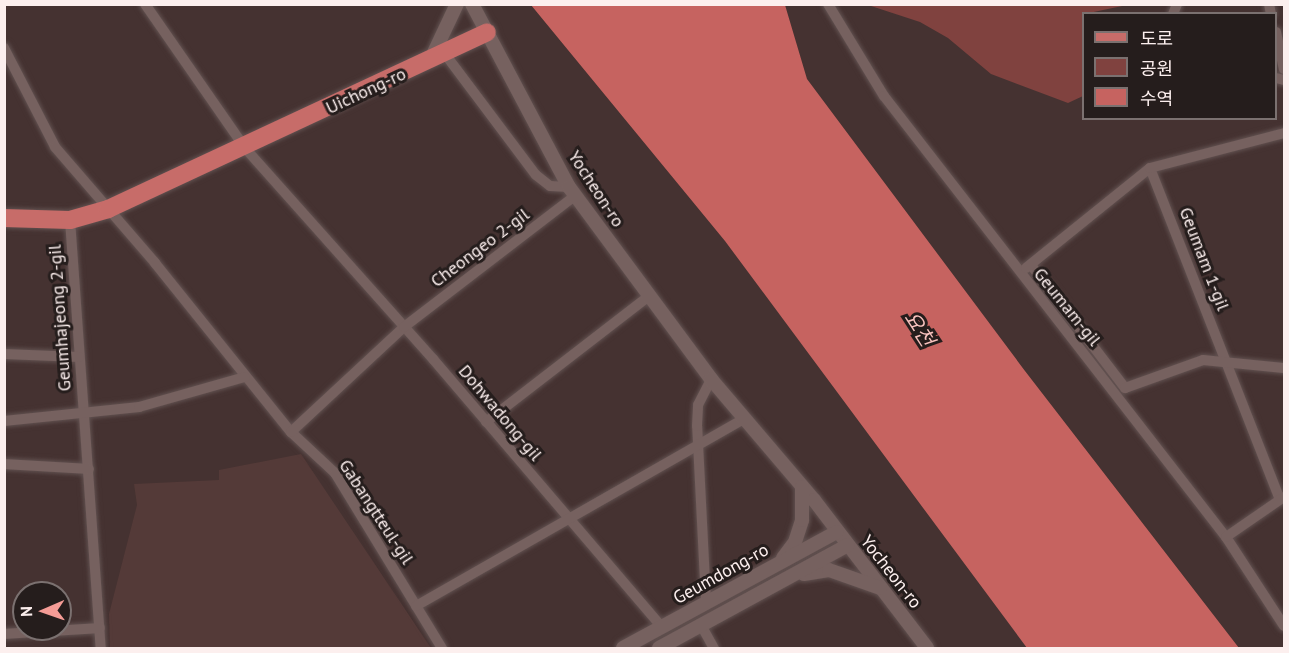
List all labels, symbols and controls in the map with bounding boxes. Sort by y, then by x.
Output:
legend [1082,12,1277,120]
text: 도로 [1140,27,1173,50]
text: 공원 [1140,57,1173,80]
street label: Uichong-ro [322,63,410,119]
text: 수역 [1140,87,1173,110]
street label: Yocheon-ro [563,147,629,231]
street label: Cheongeo 2-gil [427,204,533,292]
street label: Geumam 1-gil [1174,204,1234,314]
street label: Geumhajeong 2-gil [44,244,76,392]
street label: Geumam-gil [1029,264,1105,350]
water label: 요천 [899,307,939,351]
street label: Dohwadong-gil [454,361,546,465]
street label: Gabangtteul-gil [334,456,418,568]
street label: Yocheon-ro [856,531,926,613]
street label: Geumdong-ro [670,539,772,609]
north arrow [12,581,72,641]
text: N [16,606,36,617]

